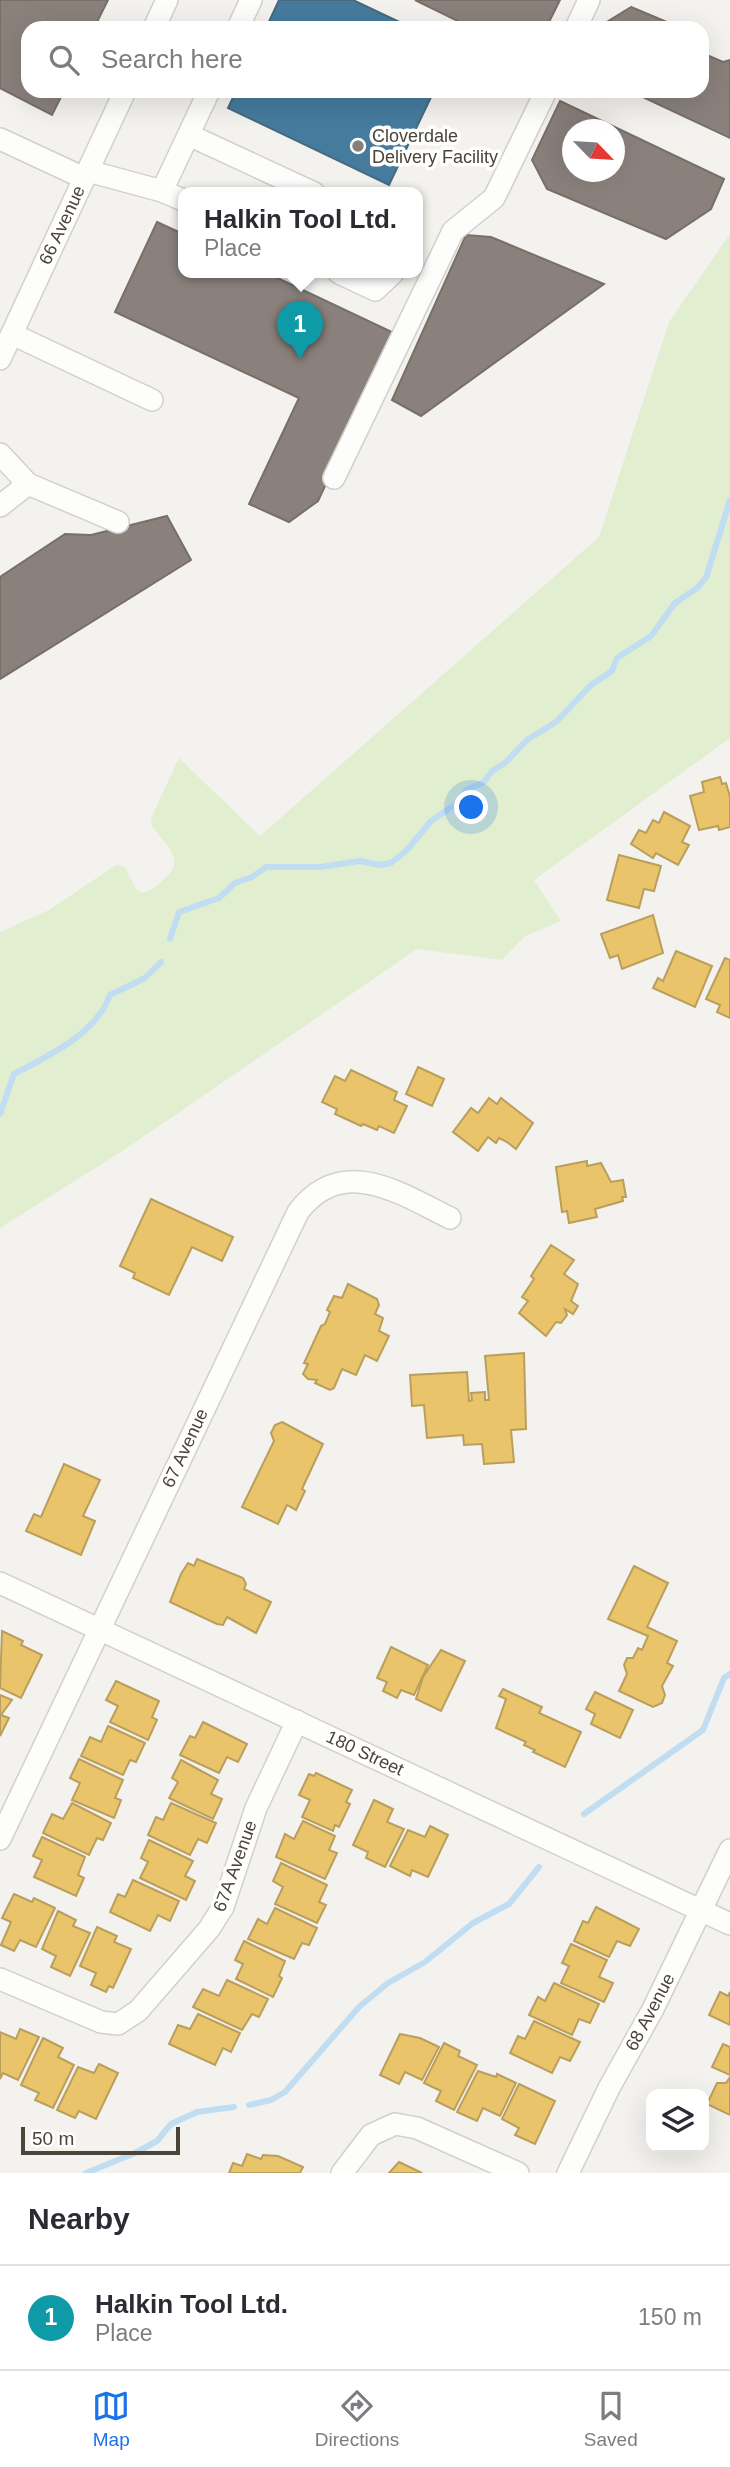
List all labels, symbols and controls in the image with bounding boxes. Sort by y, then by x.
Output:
search box [21,21,709,98]
icon: search [45,41,83,79]
text: Search here [101,44,243,74]
north arrow [562,119,625,182]
place label: Cloverdale Delivery Facility [372,126,498,167]
marker: Cloverdale Delivery Facility [350,138,366,154]
street label: 66 Avenue [35,182,89,268]
popup [178,187,423,278]
text: Halkin Tool Ltd. [204,204,397,234]
text: Place [204,235,262,261]
pin: 1 [277,301,323,359]
your location [454,790,488,824]
street label: 67 Avenue [158,1405,212,1491]
street label: 180 Street [323,1726,407,1780]
street label: 67A Avenue [209,1818,261,1914]
street label: 68 Avenue [621,1970,679,2054]
map controls [646,2089,709,2152]
button: layers [646,2089,709,2152]
scale bar [21,2124,180,2156]
text: 50 m [32,2128,74,2149]
text: Nearby [28,2202,130,2235]
text: Halkin Tool Ltd. [95,2289,288,2319]
text: 1 [45,2304,57,2330]
text: 150 m [638,2304,702,2330]
text: Place [95,2320,153,2346]
tab: Map [92,2387,130,2451]
tab: Directions [315,2387,399,2451]
tab: Saved [584,2387,638,2451]

